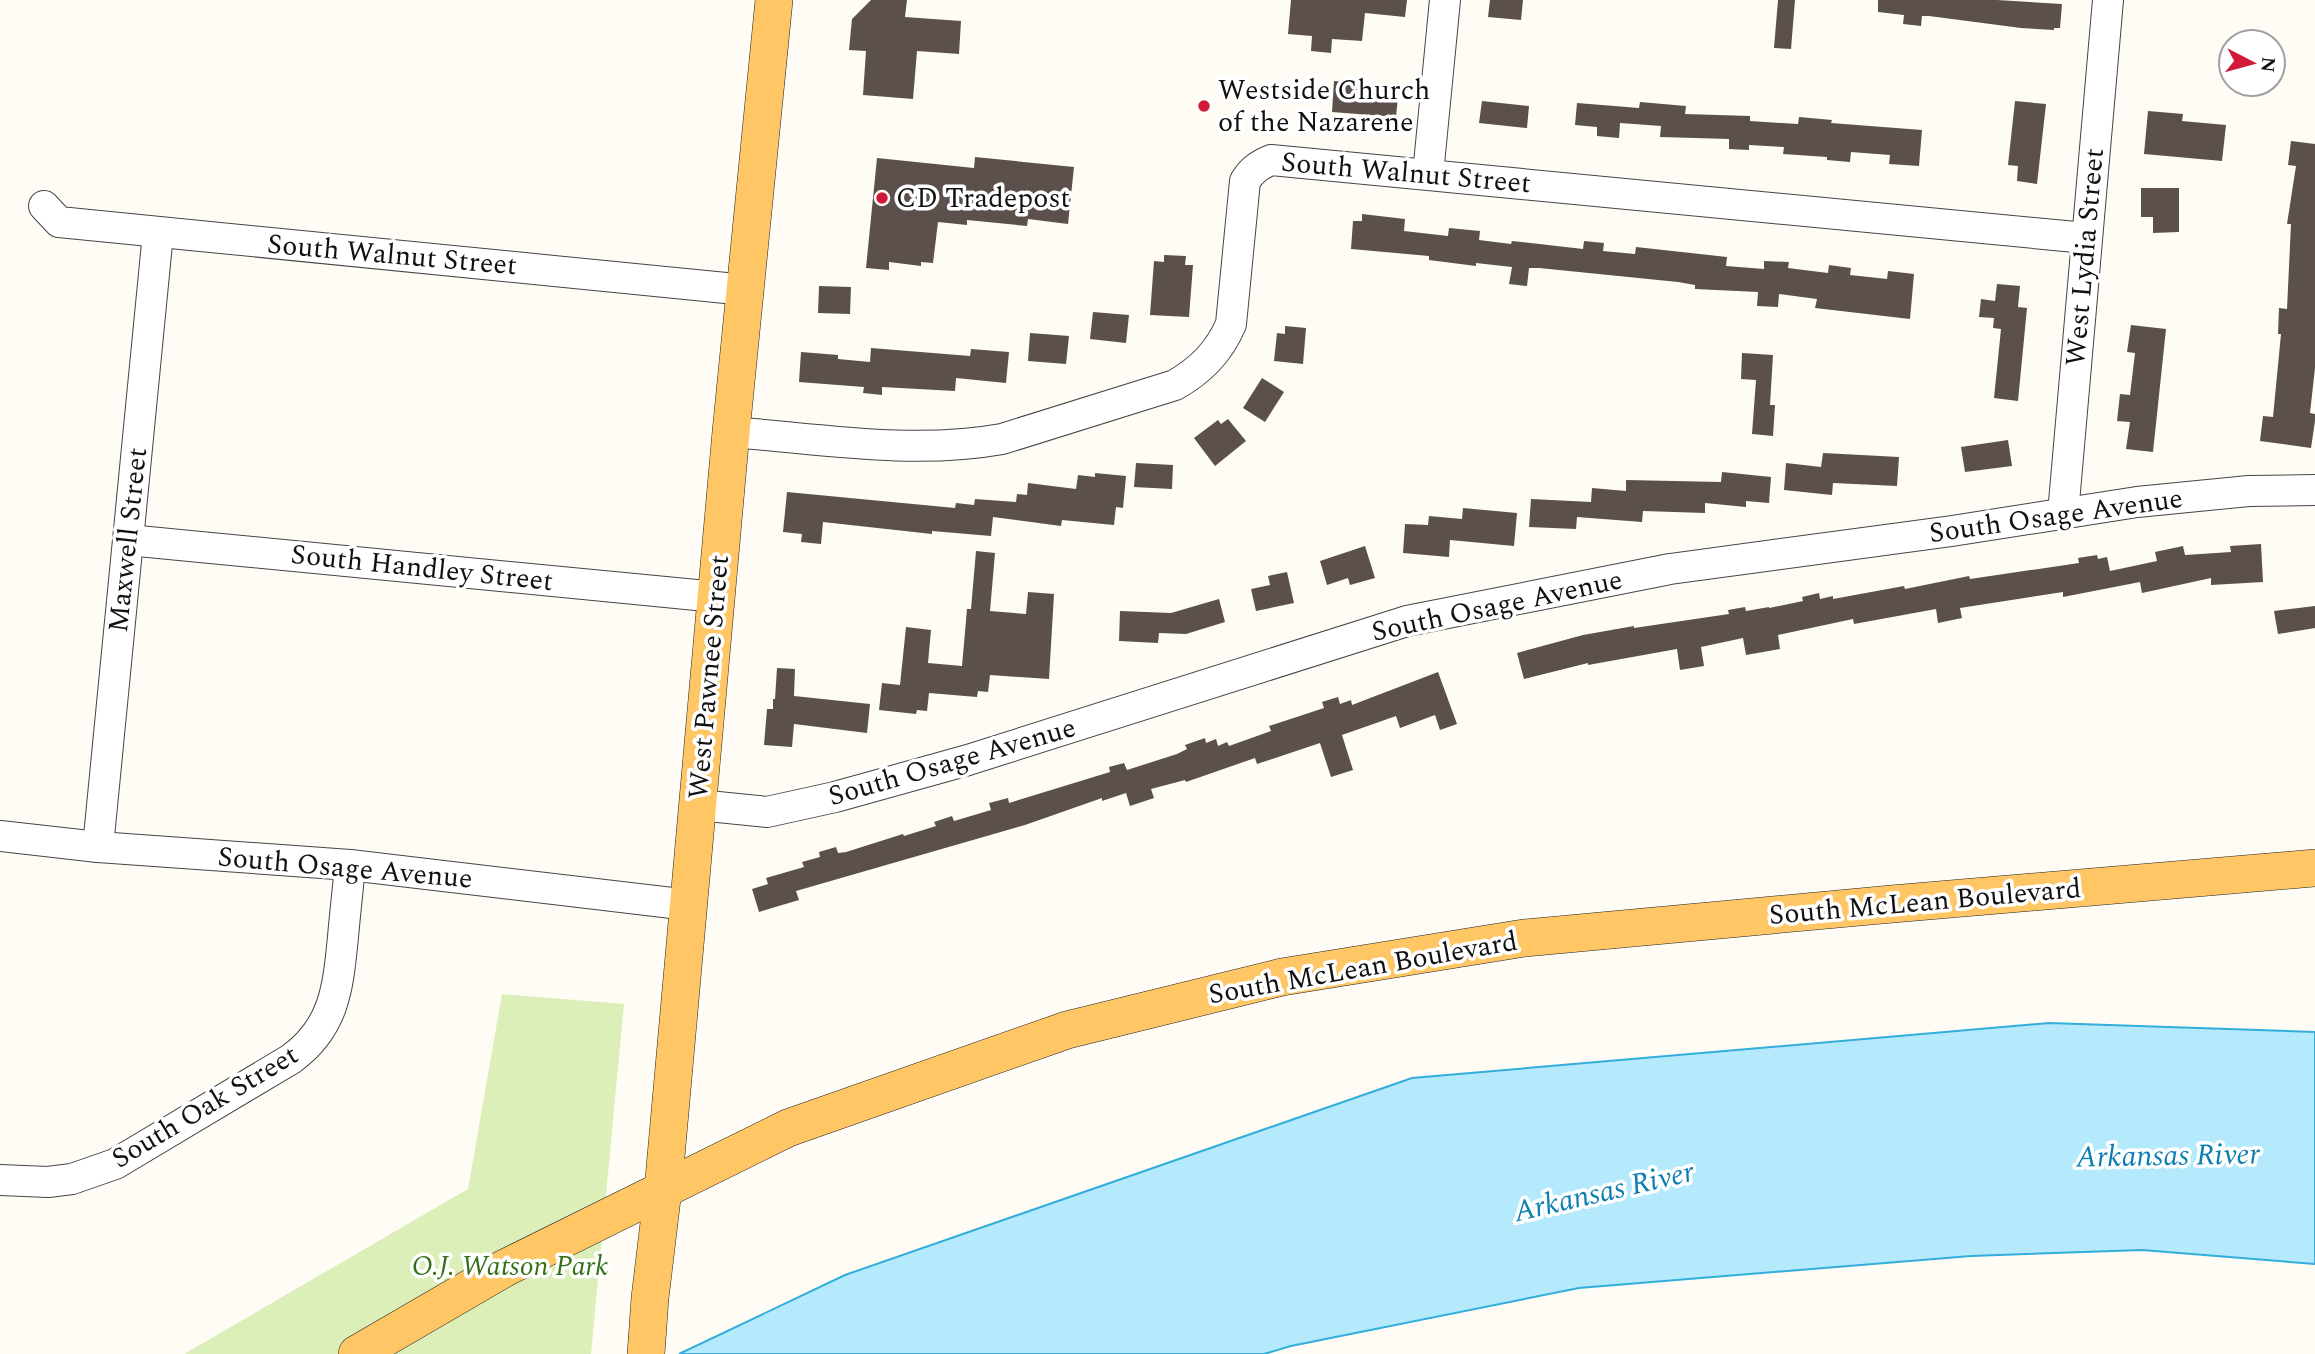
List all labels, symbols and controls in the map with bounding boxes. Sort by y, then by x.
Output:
north arrow [2217,28,2287,98]
text: N [2252,55,2283,74]
place label: Westside Church of the Nazarene [1218,69,1430,144]
marker: Westside Church of the Nazarene [1196,98,1212,114]
street label: South Walnut Street [1279,141,1533,205]
street label: West Lydia Street [2054,146,2116,368]
place label: CD Tradepost [896,177,1070,220]
marker: CD Tradepost [874,190,890,206]
street label: South Walnut Street [265,223,519,287]
street label: Maxwell Street [97,445,159,635]
street label: South Osage Avenue [1926,477,2186,555]
street label: South Handley Street [289,533,555,603]
street label: West Pawnee Street [677,553,741,801]
street label: South Osage Avenue [1367,558,1627,654]
street label: South Osage Avenue [823,706,1081,818]
street label: South Osage Avenue [216,835,474,901]
street label: South McLean Boulevard [1767,867,2083,937]
street label: South McLean Boulevard [1205,920,1521,1016]
street label: South Oak Street [103,1034,307,1180]
water label: Arkansas River [2075,1131,2261,1181]
water label: Arkansas River [1508,1149,1699,1235]
park label: O.J. Watson Park [412,1245,608,1288]

